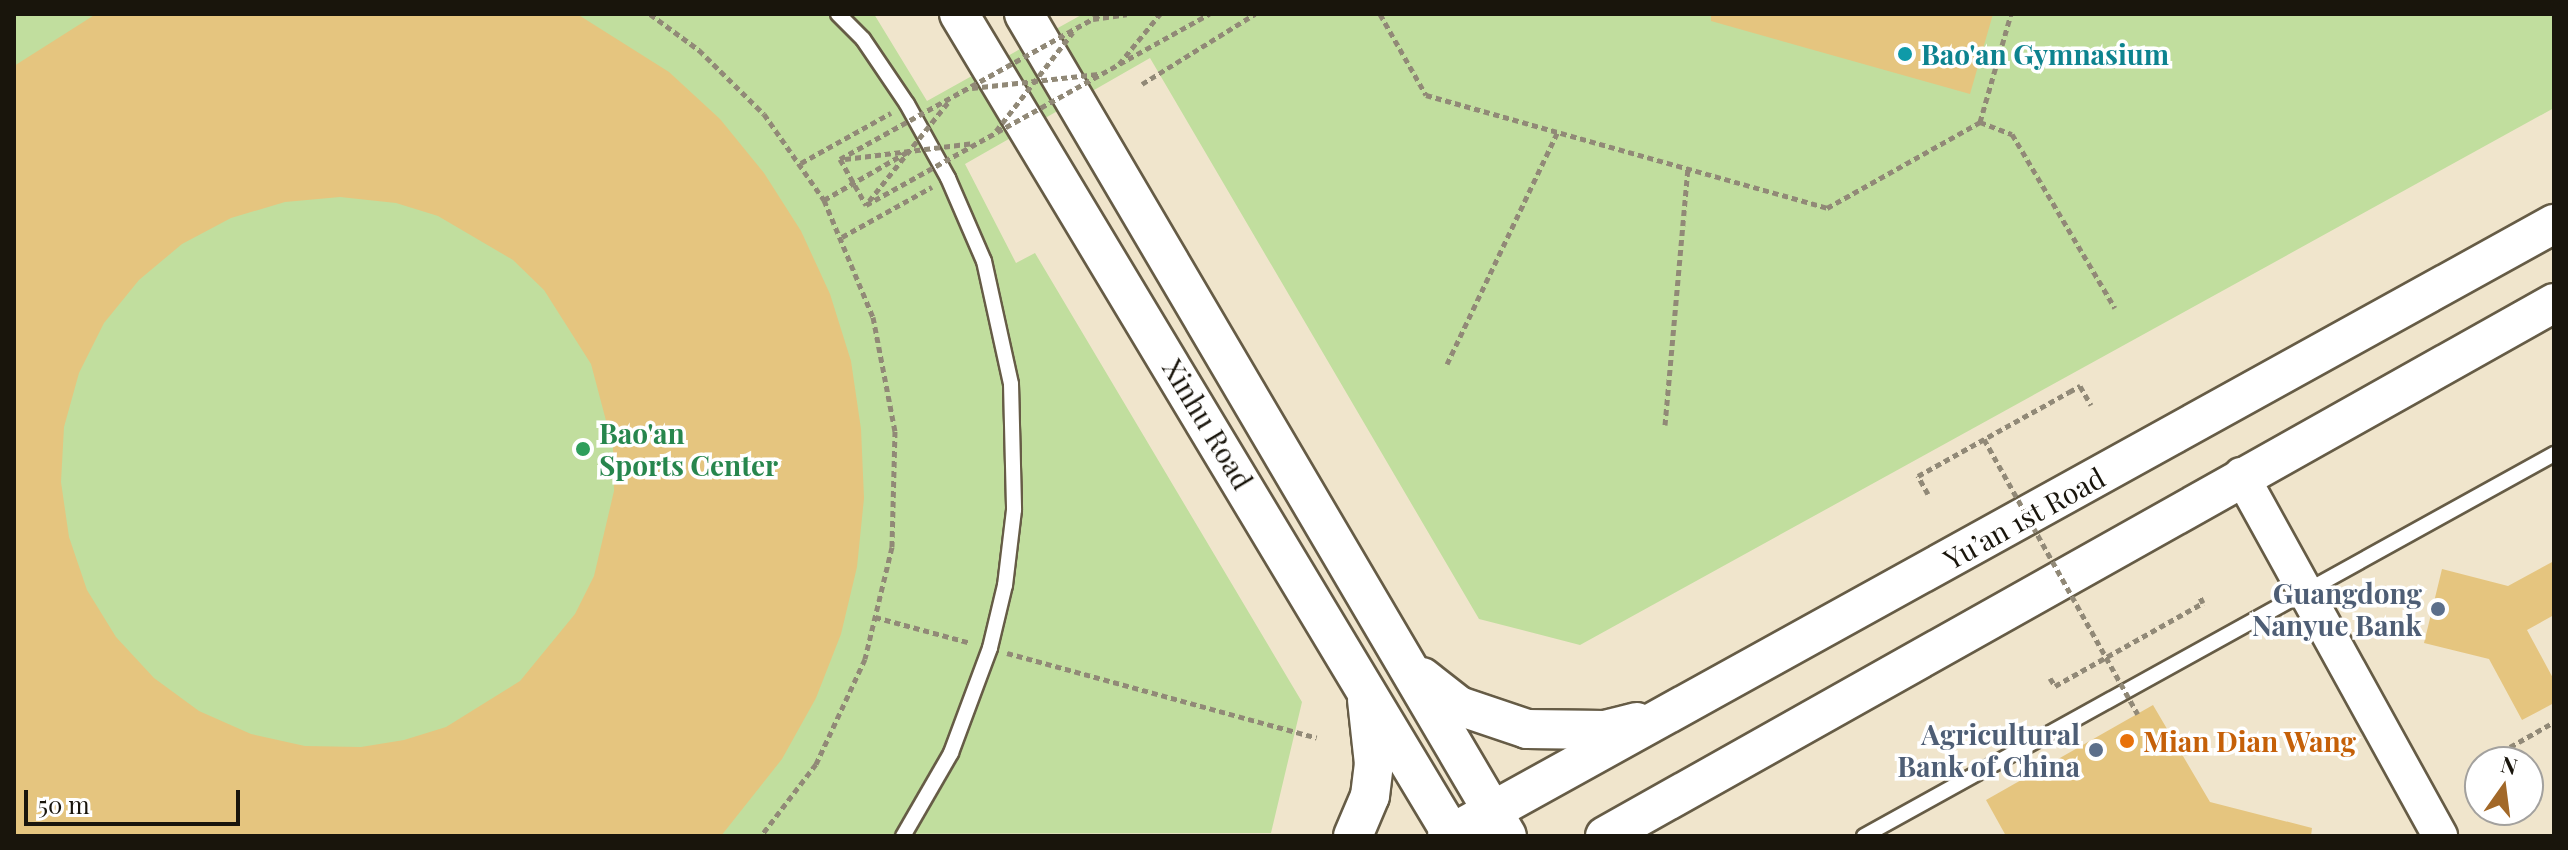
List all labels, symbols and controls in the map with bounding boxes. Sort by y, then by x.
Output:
place label: Bao'an Gymnasium [1921,37,2169,71]
marker: Bao'an Gymnasium [1896,45,1914,63]
street label: Xinhu Road [1156,353,1260,495]
place label: Bao'an Sports Center [599,416,778,482]
marker: Bao'an Sports Center [574,440,592,458]
street label: Yu’an 1st Road [1938,460,2110,576]
place label: Guangdong Nanyue Bank [2252,576,2422,642]
marker: Guangdong Nanyue Bank [2429,600,2447,618]
place label: Agricultural Bank of China [1897,717,2080,783]
place label: Mian Dian Wang [2143,724,2357,758]
marker: Mian Dian Wang [2118,732,2136,750]
marker: Agricultural Bank of China [2087,741,2105,759]
north arrow [2464,746,2544,826]
text: N [2498,748,2521,781]
scale bar [28,774,244,824]
text: 50 m [38,788,90,820]

